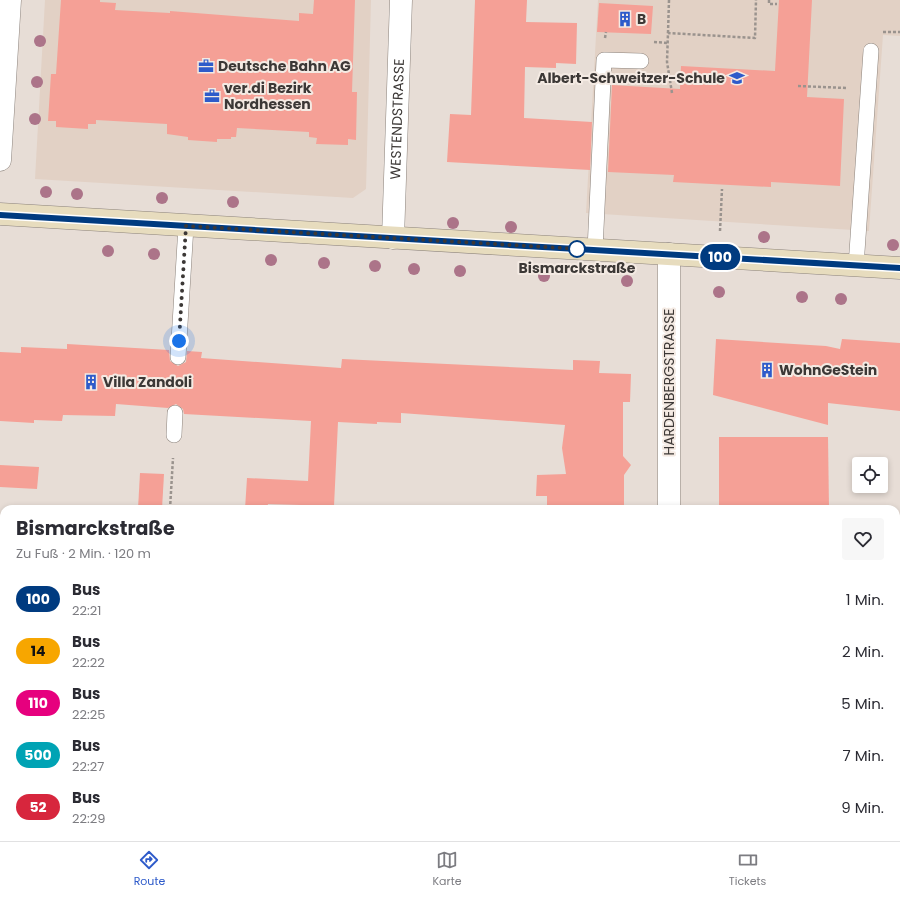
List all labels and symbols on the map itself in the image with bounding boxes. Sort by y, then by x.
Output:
place label: B [637,9,646,29]
building icon: B [616,10,634,28]
place label: Deutsche Bahn AG [218,56,351,76]
office icon: Deutsche Bahn AG [197,57,215,75]
street label: WESTENDSTRASSE [385,58,409,180]
place label: Albert-Schweitzer-Schule [537,68,725,88]
school or university icon: Albert-Schweitzer-Schule [728,69,746,87]
place label: ver.di Bezirk Nordhessen [224,78,312,114]
office icon: ver.di Bezirk Nordhessen [203,87,221,105]
marker: Bismarckstraße [568,240,586,258]
line badge: 100 [697,244,743,270]
place label: Bismarckstraße [519,258,636,278]
street label: HARDENBERGSTRASSE [659,308,679,456]
your location [169,331,189,351]
place label: WohnGeStein [779,360,877,380]
building icon: WohnGeStein [758,361,776,379]
place label: Villa Zandoli [103,372,192,392]
building icon: Villa Zandoli [82,373,100,391]

